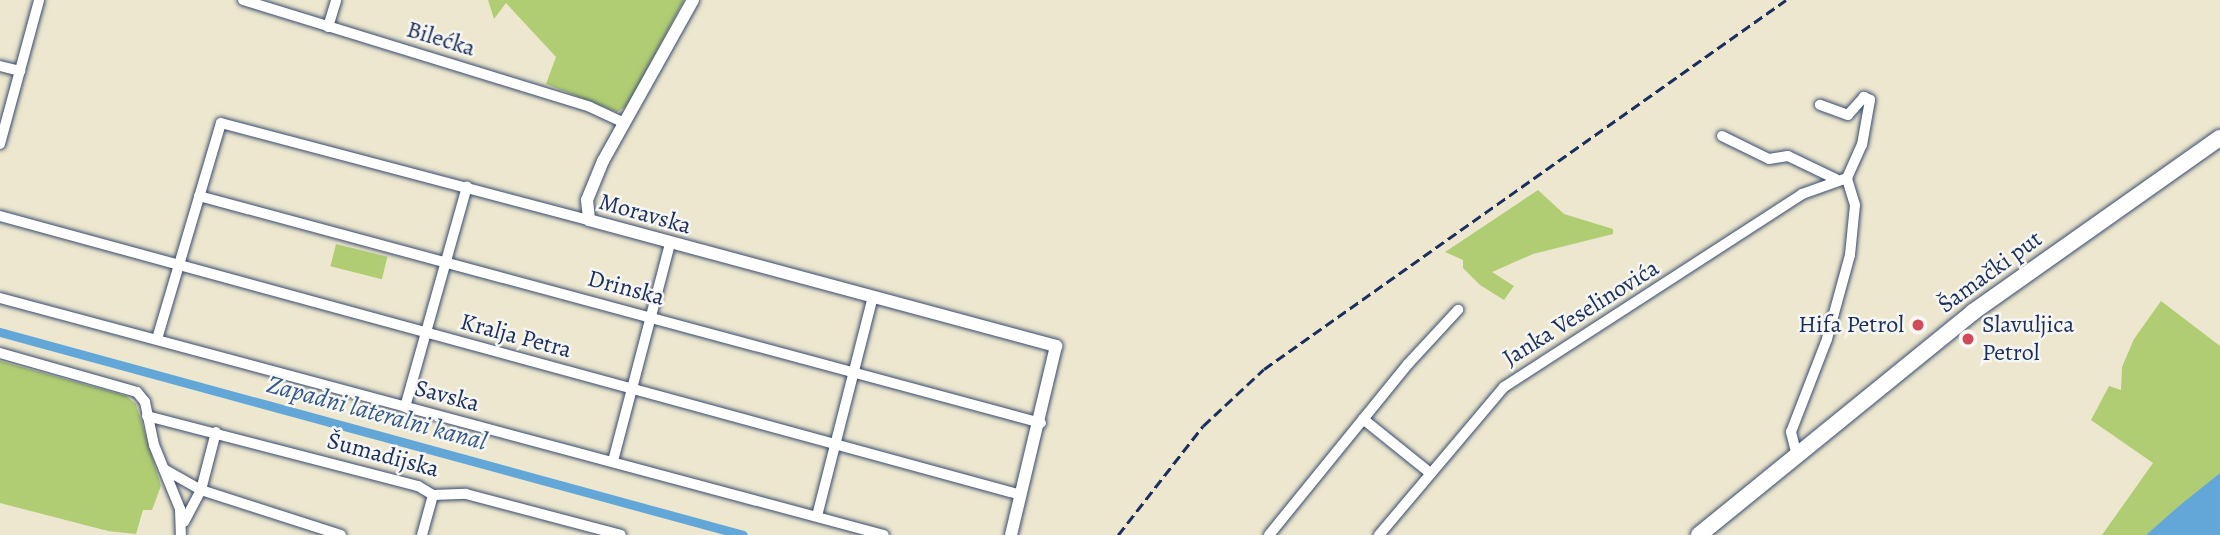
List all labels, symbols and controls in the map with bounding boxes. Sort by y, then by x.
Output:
street label: Bilećka [403,15,479,63]
street label: Moravska [596,187,694,241]
street label: Šamački put [1932,225,2048,319]
street label: Janka Veselinovića [1498,253,1664,373]
street label: Drinska [584,264,668,312]
street label: Kralja Petra [457,307,575,365]
place label: Hifa Petrol [1798,311,1904,339]
place label: Slavuljica Petrol [1982,311,2074,367]
marker: Hifa Petrol [1910,317,1926,333]
marker: Slavuljica Petrol [1960,331,1976,347]
water label: Zapadni lateralni kanal [263,369,491,457]
street label: Savska [411,374,483,418]
street label: Šumadijska [324,426,442,484]

